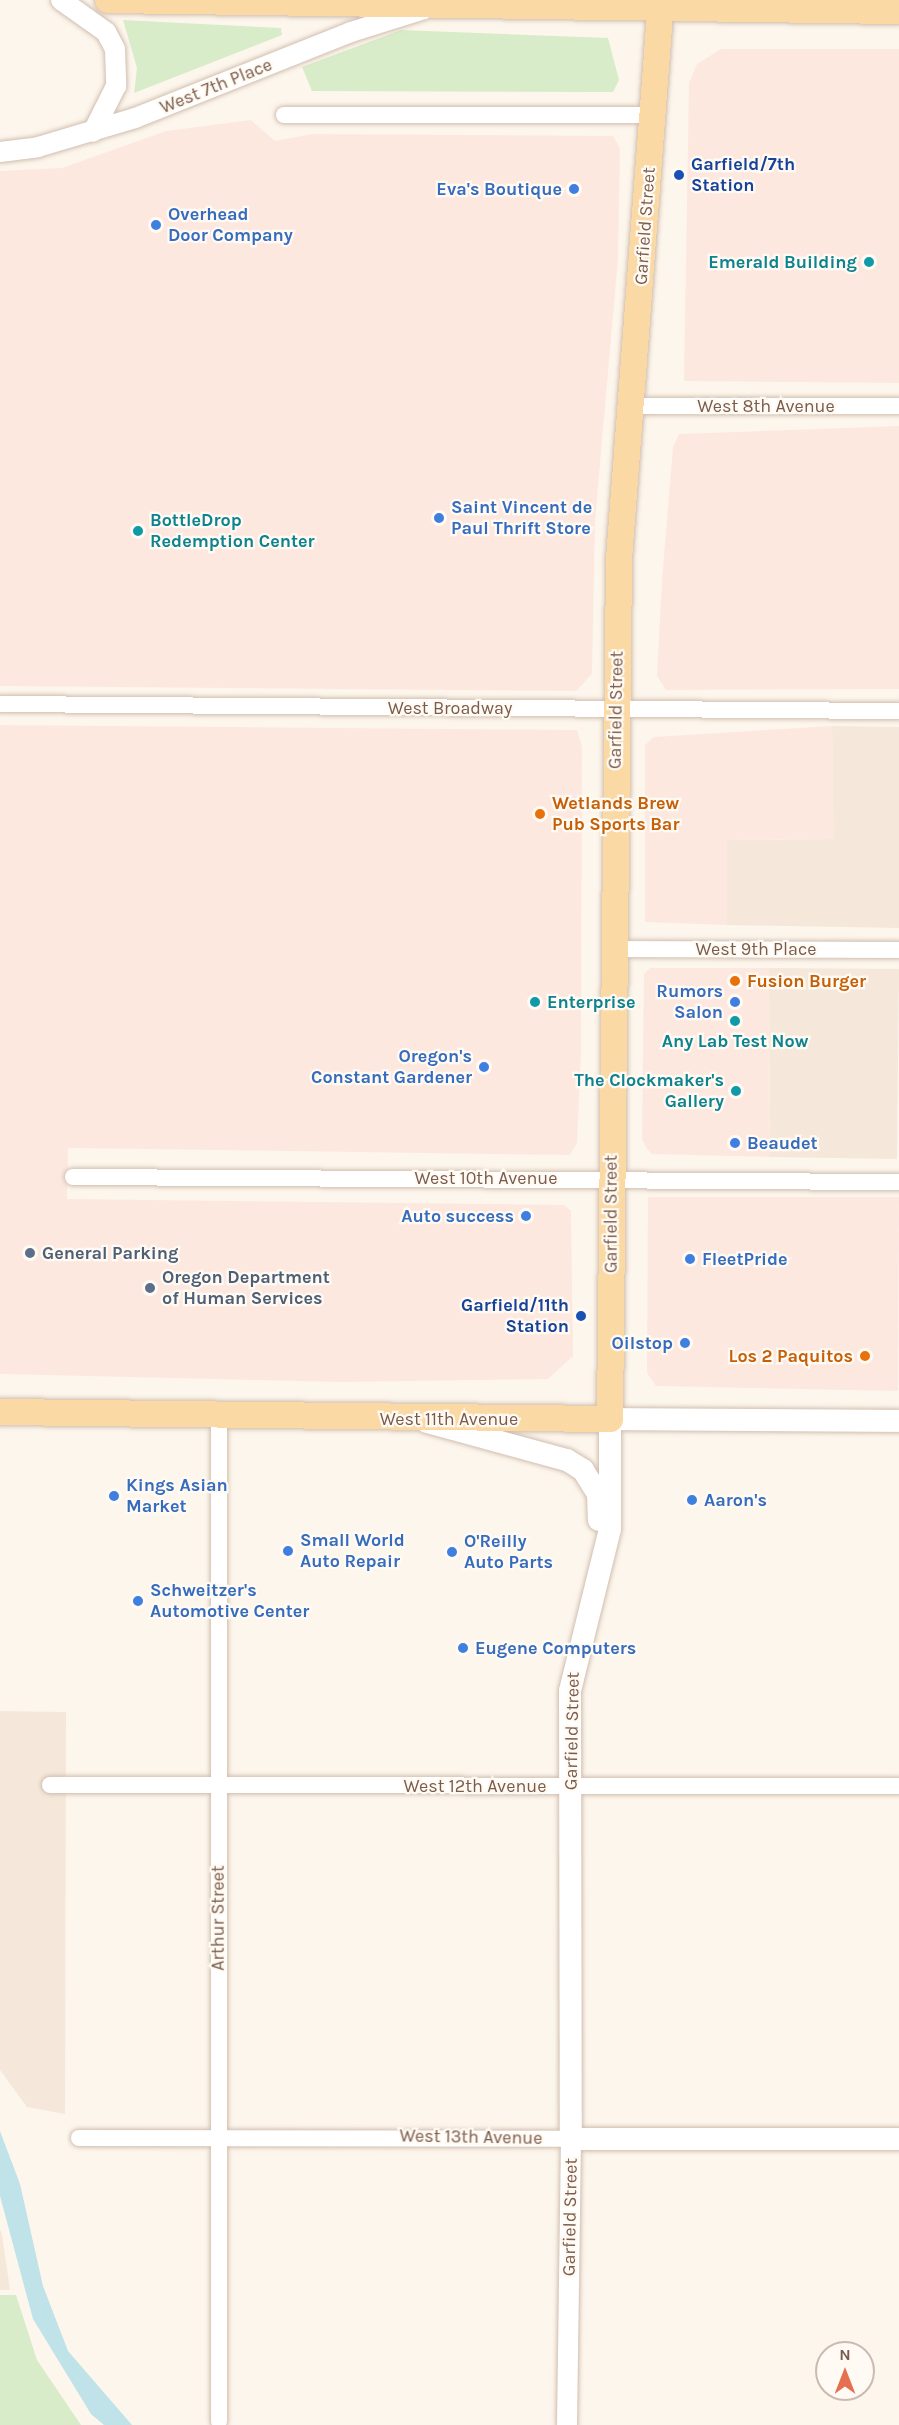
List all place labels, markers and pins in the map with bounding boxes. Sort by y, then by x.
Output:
place label: Garfield/7th Station [691,154,795,196]
marker: Garfield/7th Station [672,168,686,182]
place label: Eva's Boutique [436,178,562,200]
marker: Eva's Boutique [567,182,581,196]
place label: Overhead Door Company [168,204,293,246]
marker: Overhead Door Company [149,218,163,232]
place label: Emerald Building [708,251,857,273]
marker: Emerald Building [862,255,876,269]
place label: Saint Vincent de Paul Thrift Store [451,497,592,540]
place label: BottleDrop Redemption Center [150,510,315,552]
marker: Saint Vincent de Paul Thrift Store [432,511,446,525]
marker: BottleDrop Redemption Center [131,524,145,538]
place label: Wetlands Brew Pub Sports Bar [552,793,679,836]
marker: Wetlands Brew Pub Sports Bar [533,807,547,821]
place label: Fusion Burger [747,970,866,992]
marker: Fusion Burger [728,974,742,988]
place label: Rumors Salon [656,981,723,1024]
place label: Enterprise [547,991,635,1013]
marker: Enterprise [528,995,542,1009]
marker: Rumors Salon [728,995,742,1009]
marker: Any Lab Test Now [728,1014,742,1028]
place label: Any Lab Test Now [662,1030,808,1052]
place label: Oregon's Constant Gardener [311,1046,472,1088]
marker: Oregon's Constant Gardener [477,1060,491,1074]
place label: The Clockmaker's Gallery [574,1070,724,1112]
marker: The Clockmaker's Gallery [729,1084,743,1098]
place label: Beaudet [747,1132,818,1154]
marker: Beaudet [728,1136,742,1150]
place label: Auto success [401,1205,514,1227]
marker: Auto success [519,1209,533,1223]
place label: General Parking [42,1242,178,1264]
marker: General Parking [23,1246,37,1260]
place label: FleetPride [702,1248,788,1270]
marker: FleetPride [683,1252,697,1266]
place label: Oregon Department of Human Services [162,1267,330,1310]
marker: Oregon Department of Human Services [143,1281,157,1295]
place label: Garfield/11th Station [461,1295,569,1338]
marker: Garfield/11th Station [574,1309,588,1323]
place label: Oilstop [612,1332,673,1354]
marker: Oilstop [678,1336,692,1350]
place label: Los 2 Paquitos [728,1345,853,1367]
marker: Los 2 Paquitos [858,1349,872,1363]
place label: Kings Asian Market [126,1475,228,1518]
marker: Kings Asian Market [107,1489,121,1503]
place label: Aaron's [704,1489,767,1511]
marker: Aaron's [685,1493,699,1507]
place label: Small World Auto Repair [300,1530,405,1572]
place label: O'Reilly Auto Parts [464,1531,553,1574]
marker: Small World Auto Repair [281,1544,295,1558]
marker: O'Reilly Auto Parts [445,1545,459,1559]
place label: Schweitzer's Automotive Center [150,1580,309,1622]
marker: Schweitzer's Automotive Center [131,1594,145,1608]
place label: Eugene Computers [475,1637,636,1659]
marker: Eugene Computers [456,1641,470,1655]

